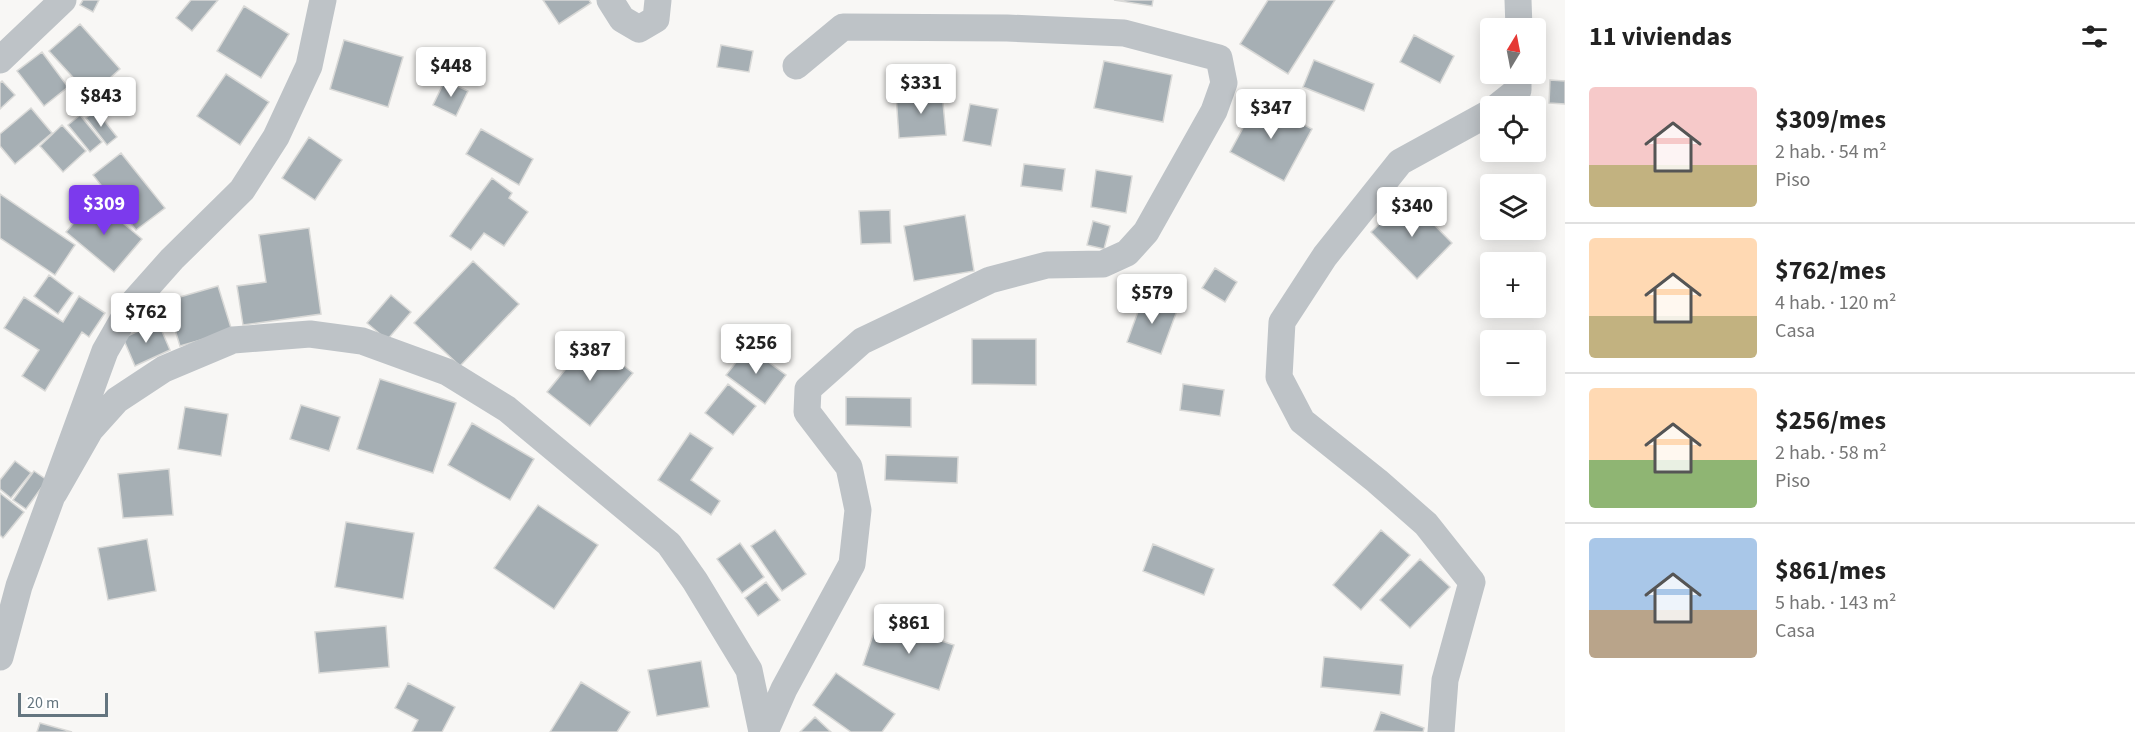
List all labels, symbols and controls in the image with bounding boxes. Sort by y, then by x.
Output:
north arrow [1480,18,1546,84]
map controls [1480,18,1546,396]
text: 11 viviendas [1589,18,1732,55]
icon: filters [2078,20,2111,53]
pin: $448 [415,47,487,98]
text: $448 [430,52,472,80]
pin: $331 [885,64,957,115]
text: $331 [900,69,942,97]
pin: $843 [65,77,137,128]
text: $843 [80,82,122,110]
pin: $347 [1235,89,1307,140]
text: $347 [1250,94,1292,122]
button: locate [1480,96,1546,162]
text: $309/mes [1775,101,1886,138]
icon: home [1637,111,1709,183]
text: 2 hab. · 54 m² [1775,138,1887,166]
text: Piso [1775,166,1810,194]
button: layers [1480,174,1546,240]
pin: $309 [68,185,140,236]
pin: $340 [1376,187,1448,238]
text: $309 [83,190,125,218]
text: $340 [1391,192,1433,220]
button: + [1480,252,1546,318]
text: $762/mes [1775,252,1886,289]
icon: home [1637,262,1709,334]
pin: $579 [1116,274,1188,325]
text: $579 [1131,279,1173,307]
text: 4 hab. · 120 m² [1775,289,1896,317]
pin: $762 [110,293,182,344]
text: $762 [125,298,167,326]
text: Casa [1775,317,1815,345]
pin: $256 [720,324,792,375]
text: $256 [735,329,777,357]
button: − [1480,330,1546,396]
pin: $387 [554,331,626,382]
text: $387 [569,336,611,364]
text: $256/mes [1775,402,1886,439]
icon: home [1637,412,1709,484]
text: 2 hab. · 58 m² [1775,439,1887,467]
text: Piso [1775,467,1810,495]
text: $861/mes [1775,552,1886,589]
icon: home [1637,562,1709,634]
text: 5 hab. · 143 m² [1775,589,1896,617]
pin: $861 [873,604,945,655]
text: $861 [888,609,930,637]
text: Casa [1775,617,1815,645]
scale bar [18,690,108,718]
text: 20 m [27,692,59,714]

